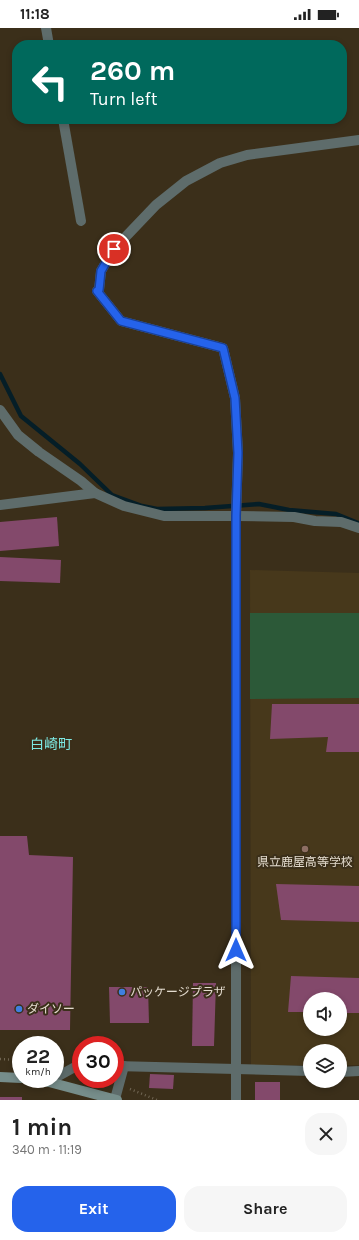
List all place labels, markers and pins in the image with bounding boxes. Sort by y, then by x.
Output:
pin [97,232,131,266]
marker: 県立鹿屋高等学校 [300,844,310,854]
place label: 県立鹿屋高等学校 [257,855,353,869]
place label: パッケージプラザ [130,985,226,999]
marker: パッケージプラザ [117,987,127,997]
place label: ダイソー [27,1002,75,1016]
marker: ダイソー [14,1004,24,1014]

